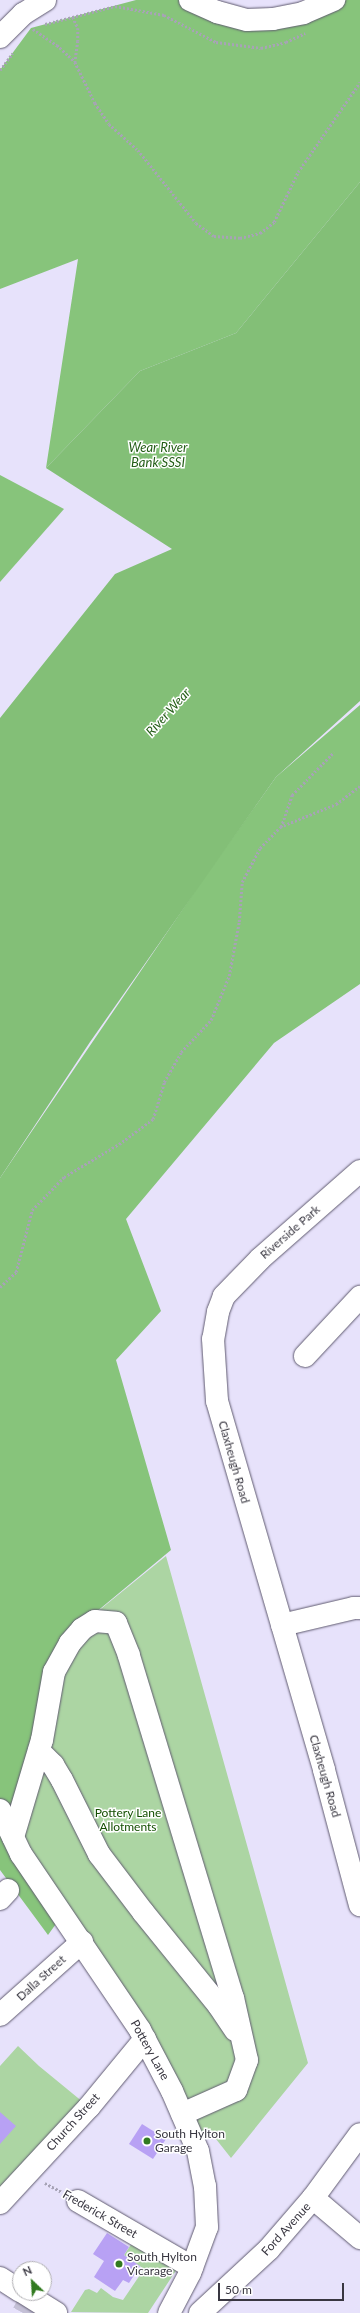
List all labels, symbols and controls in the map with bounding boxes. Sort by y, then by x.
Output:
water label: Wear River Bank SSSI [128,440,188,471]
water label: River Wear [142,685,194,739]
street label: Riverside Park [257,1202,323,1262]
street label: Claxheugh Road [215,1419,253,1505]
street label: Claxheugh Road [306,1733,344,1819]
park label: Pottery Lane Allotments [95,1806,161,1834]
street label: Dalla Street [13,1952,69,2004]
street label: Pottery Lane [127,2017,173,2083]
street label: Church Street [43,2090,103,2154]
place label: South Hylton Garage [155,2127,225,2155]
marker: South Hylton Garage [142,2136,152,2146]
street label: Frederick Street [60,2187,140,2241]
street label: Ford Avenue [258,2199,314,2259]
place label: South Hylton Vicarage [127,2250,197,2278]
marker: South Hylton Vicarage [114,2259,124,2269]
north arrow [12,2261,52,2301]
text: N [21,2263,34,2278]
scale bar [220,2275,346,2301]
text: 50 m [225,2282,252,2297]

